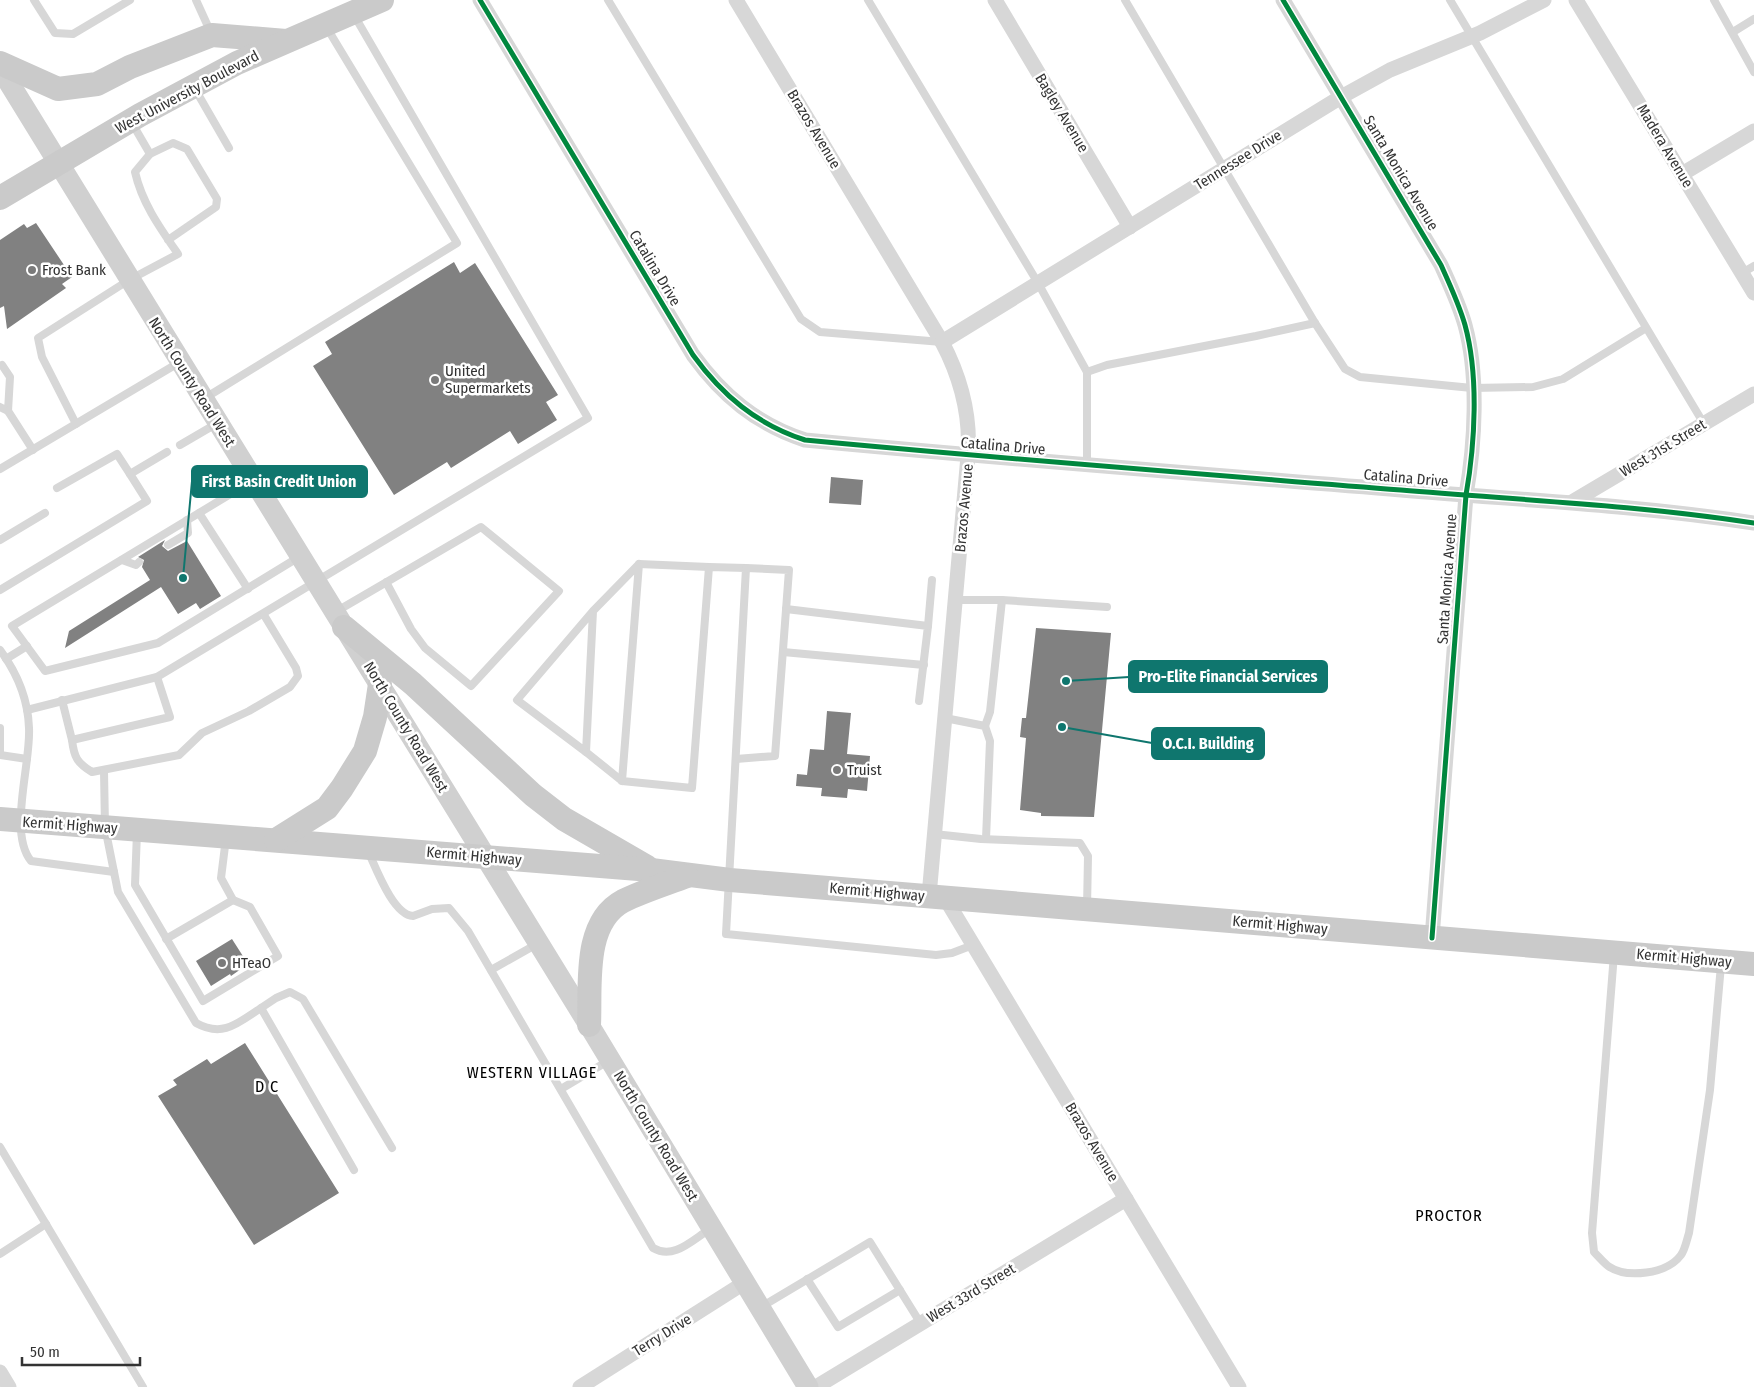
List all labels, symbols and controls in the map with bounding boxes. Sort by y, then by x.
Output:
street label: West University Boulevard [112,46,262,138]
street label: Bagley Avenue [1031,70,1093,156]
street label: Brazos Avenue [783,86,845,172]
street label: Madera Avenue [1633,101,1697,191]
street label: Santa Monica Avenue [1360,112,1442,234]
street label: Tennessee Drive [1191,126,1285,194]
street label: Catalina Drive [625,227,685,309]
place label: Frost Bank [42,261,106,279]
marker: Frost Bank [26,264,38,276]
street label: North County Road West [145,314,239,450]
place label: United Supermarkets [445,362,531,397]
marker: United Supermarkets [429,374,441,386]
street label: West 31st Street [1617,415,1709,481]
street label: Catalina Drive [960,433,1046,459]
street label: Brazos Avenue [951,463,977,553]
street label: Catalina Drive [1363,465,1449,491]
callout: First Basin Credit Union [192,466,367,497]
text: First Basin Credit Union [202,472,356,491]
street label: Santa Monica Avenue [1433,513,1461,645]
street label: North County Road West [360,658,452,796]
callout: Pro-Elite Financial Services [1129,661,1327,692]
text: Pro-Elite Financial Services [1139,667,1317,686]
callout: O.C.I. Building [1152,728,1264,759]
text: O.C.I. Building [1162,734,1254,753]
place label: Truist [847,761,882,779]
marker: Truist [831,764,843,776]
street label: Kermit Highway [22,813,119,837]
street label: Kermit Highway [426,843,523,869]
street label: Kermit Highway [829,879,926,905]
street label: Kermit Highway [1232,912,1329,938]
street label: Kermit Highway [1636,945,1733,971]
place label: HTeaO [232,954,271,972]
marker: HTeaO [216,957,228,969]
district label: WESTERN VILLAGE [467,1063,597,1082]
street label: North County Road West [610,1067,702,1205]
district label: D C [255,1077,279,1096]
street label: Brazos Avenue [1061,1099,1123,1185]
district label: PROCTOR [1415,1206,1483,1225]
street label: West 33rd Street [923,1259,1019,1327]
street label: Terry Drive [629,1310,695,1360]
scale bar [22,1334,140,1366]
text: 50 m [30,1343,60,1361]

